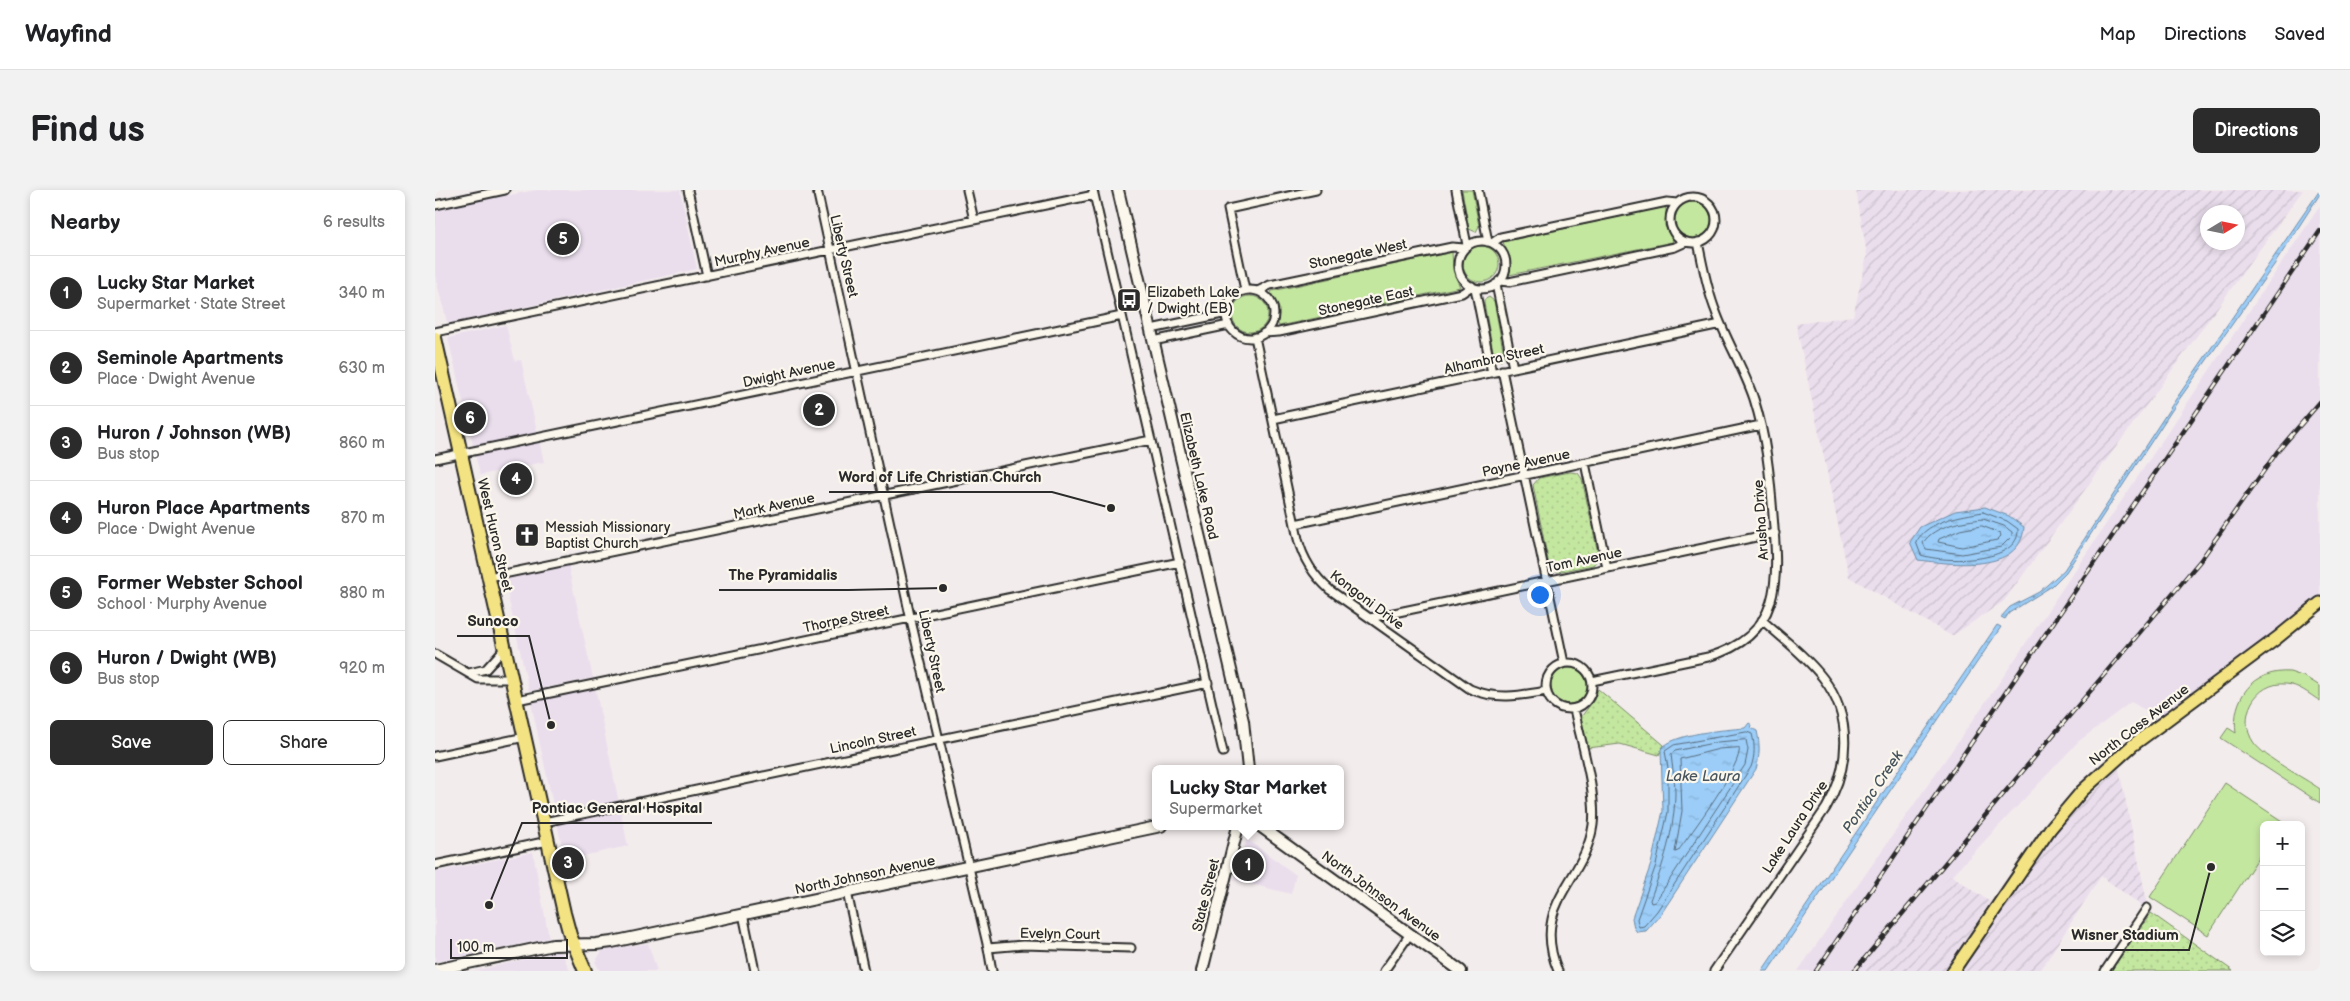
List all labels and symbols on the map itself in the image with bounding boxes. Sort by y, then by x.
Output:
north arrow [2200,205,2245,250]
street label: Liberty Street [826,213,862,300]
pin: 5 [547,220,579,258]
street label: Murphy Avenue [713,234,811,270]
street label: Stonegate West [1308,235,1409,273]
street label: Stonegate East [1317,282,1416,319]
place label: Elizabeth Lake / Dwight (EB) [1147,284,1240,317]
bus stop icon: Elizabeth Lake / Dwight (EB) [1116,287,1142,313]
street label: Alhambra Street [1443,340,1546,378]
street label: Dwight Avenue [741,355,837,391]
pin: 2 [803,391,835,429]
pin: 6 [454,399,486,437]
street label: Elizabeth Lake Road [1176,411,1222,541]
street label: Payne Avenue [1480,445,1572,481]
pin: 4 [500,460,532,498]
callout: Word of Life Christian Church [829,462,1052,492]
text: Word of Life Christian Church [838,468,1042,487]
street label: West Huron Street [474,477,516,594]
street label: Arusha Drive [1750,479,1772,561]
street label: Mark Avenue [732,489,816,523]
place label: Messiah Missionary Baptist Church [545,519,671,552]
church icon: Messiah Missionary Baptist Church [514,522,540,548]
street label: Tom Avenue [1544,544,1624,576]
callout: The Pyramidalis [719,560,848,590]
text: The Pyramidalis [728,566,838,585]
street label: Kongoni Drive [1326,567,1408,633]
your location [1527,582,1553,608]
street label: Thorpe Street [802,601,891,636]
callout: Sunoco [457,606,529,636]
street label: Liberty Street [915,608,949,695]
text: Sunoco [467,612,519,631]
street label: North Cass Avenue [2086,681,2192,769]
street label: Lincoln Street [828,722,918,757]
water label: Pontiac Creek [1838,747,1908,837]
water label: Lake Laura [1666,767,1740,786]
street label: Lake Laura Drive [1759,777,1831,877]
callout: Pontiac General Hospital [522,793,712,823]
text: Pontiac General Hospital [532,799,702,818]
pin: 3 [552,844,584,882]
pin: 1 [1232,846,1264,884]
street label: North Johnson Avenue [1318,847,1444,945]
street label: North Johnson Avenue [793,852,937,898]
street label: State Street [1189,856,1223,933]
callout: Wisner Stadium [2061,920,2189,950]
street label: Evelyn Court [1020,925,1101,943]
text: Wisner Stadium [2071,926,2179,945]
scale bar [450,936,567,959]

